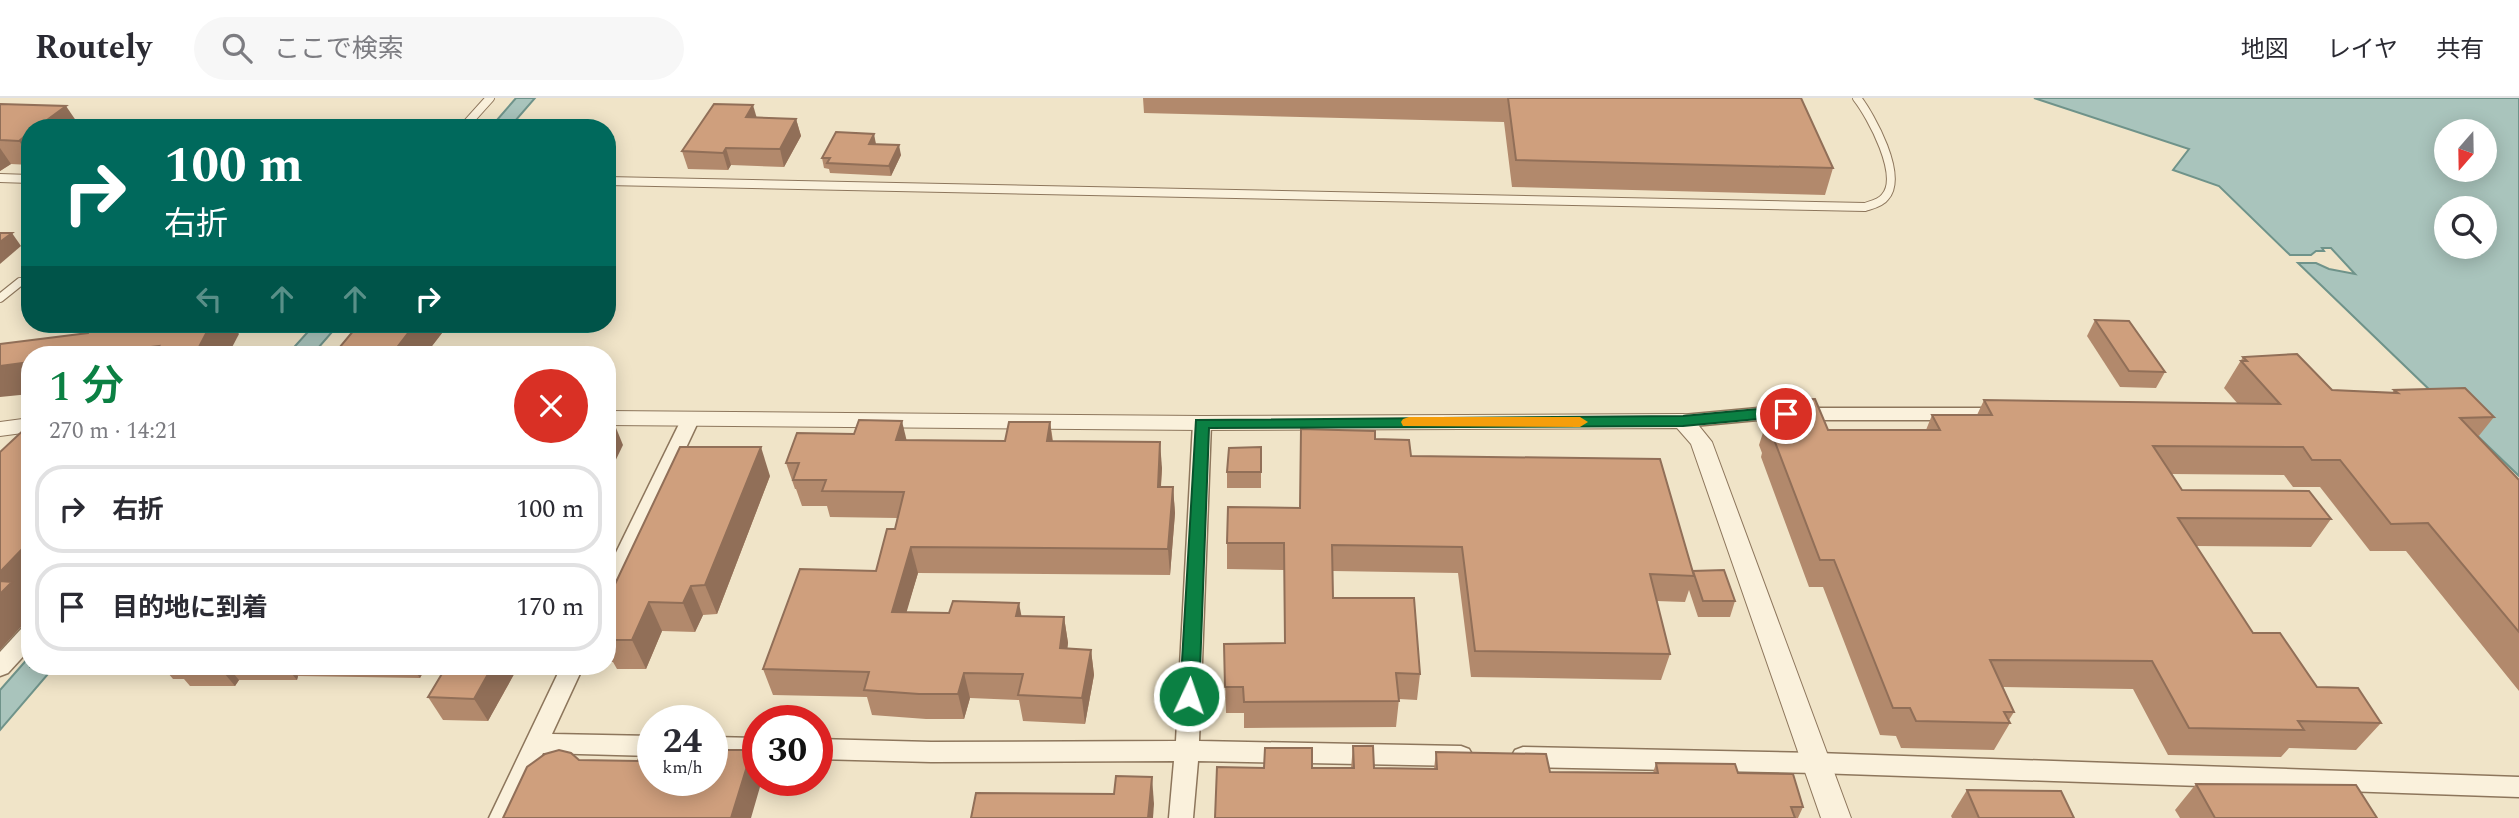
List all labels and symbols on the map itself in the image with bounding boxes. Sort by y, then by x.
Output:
north arrow [2434,119,2497,182]
pin [1756,384,1816,444]
position arrow [1152,659,1226,733]
speed limit sign: 30 [742,705,833,796]

